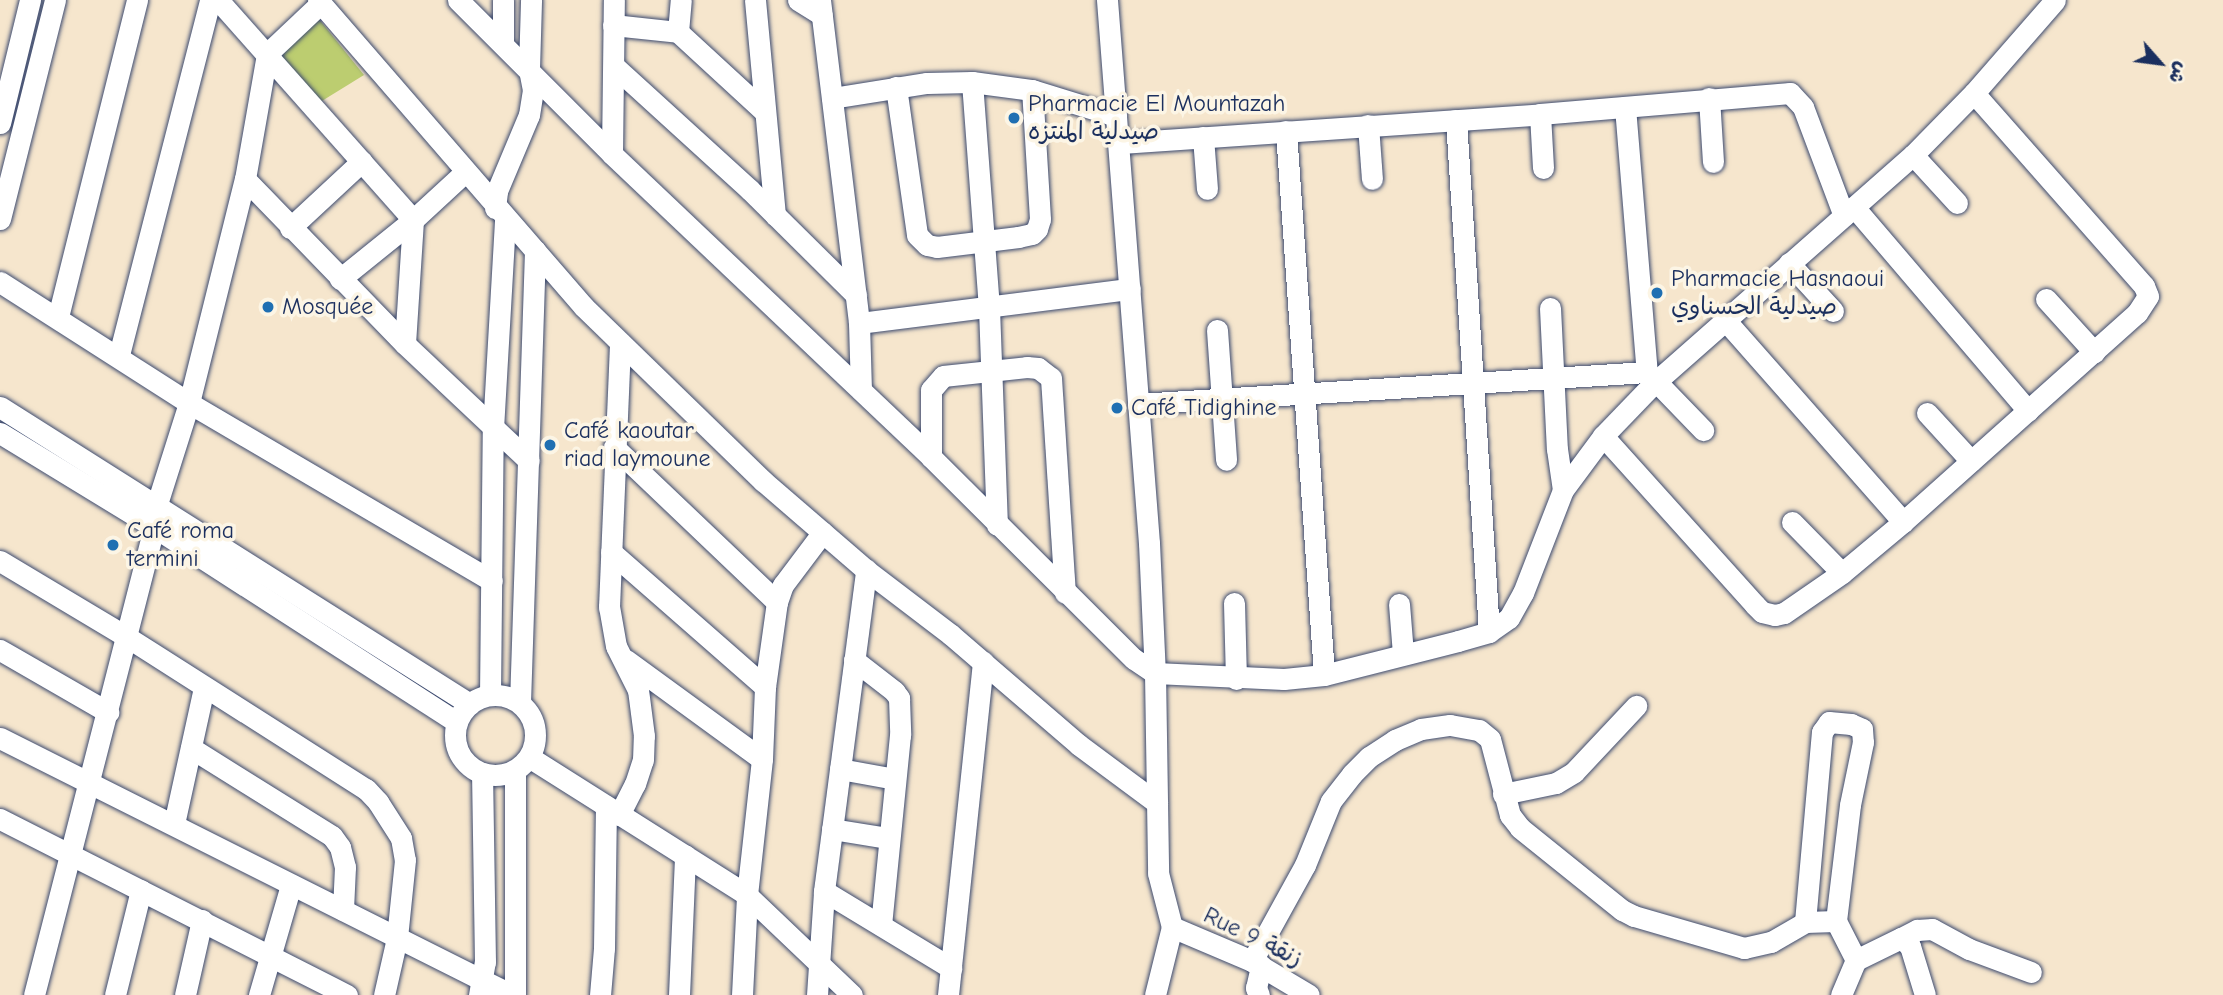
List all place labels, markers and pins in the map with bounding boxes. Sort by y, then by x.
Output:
place label: Pharmacie El Mountazah صيدلية المنتزه [1028,90,1285,146]
marker: Pharmacie El Mountazah صيدلية المنتزه [1006,110,1022,126]
place label: Pharmacie Hasnaoui صيدلية الحسناوي [1671,265,1884,321]
marker: Pharmacie Hasnaoui صيدلية الحسناوي [1649,285,1665,301]
place label: Mosquée [282,293,373,321]
marker: Mosquée [260,299,276,315]
place label: Café Tidighine [1131,394,1277,422]
marker: Café Tidighine [1109,400,1125,416]
place label: Café kaoutar riad laymoune [564,417,711,473]
marker: Café kaoutar riad laymoune [542,437,558,453]
place label: Café roma termini [127,517,234,573]
marker: Café roma termini [105,537,121,553]

